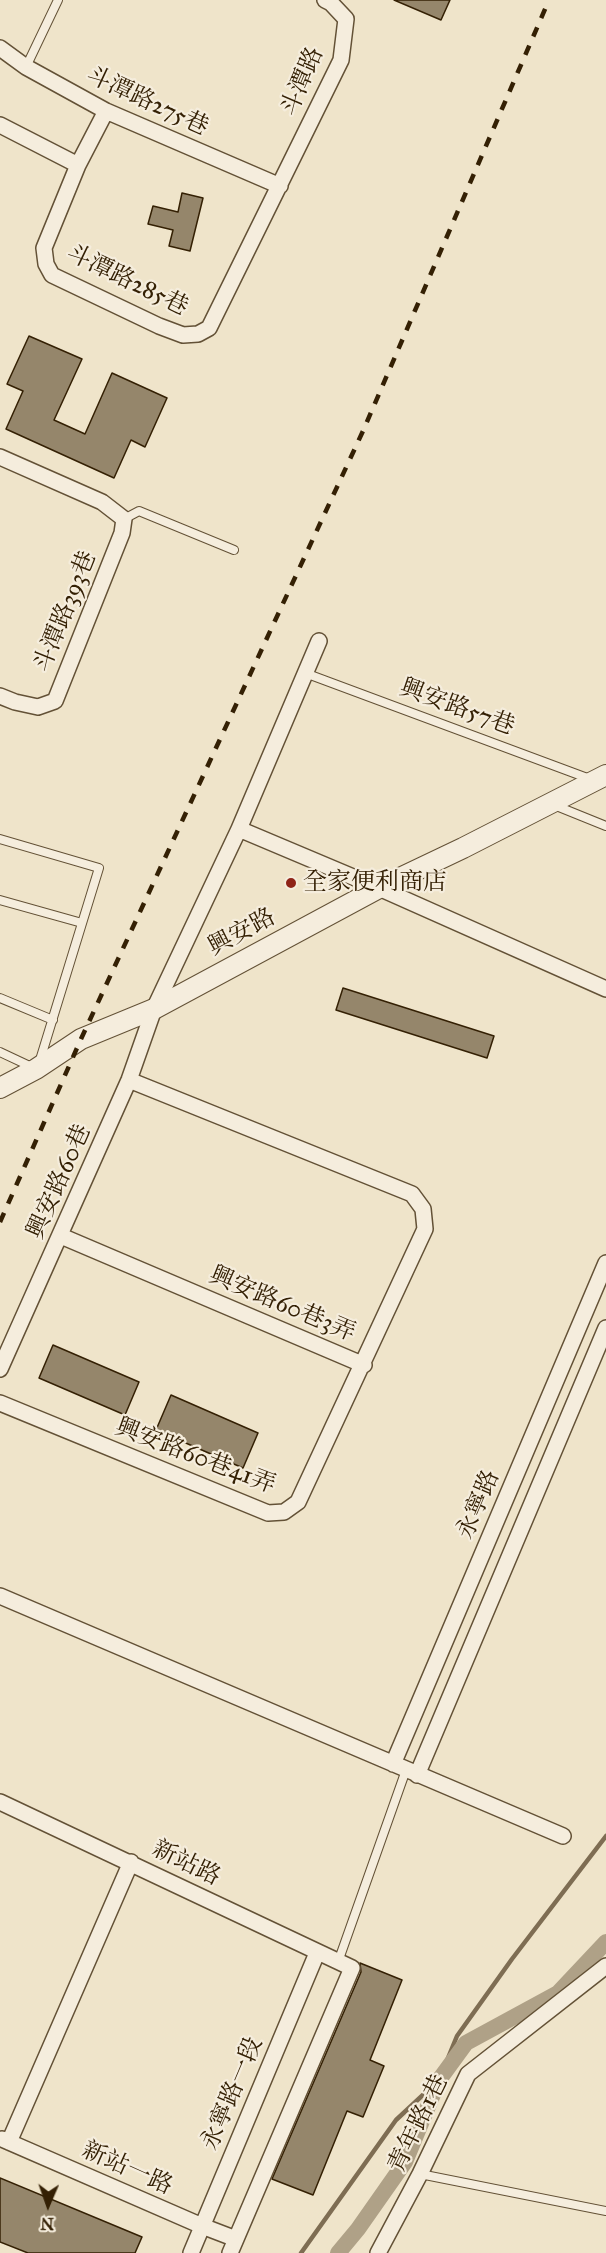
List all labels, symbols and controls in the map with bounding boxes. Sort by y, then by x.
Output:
street label: 斗潭路 [276,43,330,121]
street label: 斗潭路275巷 [81,61,213,143]
street label: 斗潭路285巷 [61,239,193,323]
street label: 斗潭路393巷 [29,547,103,677]
street label: 興安路57巷 [396,674,518,742]
place label: 全家便利商店 [303,869,447,897]
marker: 全家便利商店 [284,876,298,890]
street label: 興安路 [203,903,281,963]
street label: 興安路60巷 [22,1120,98,1244]
street label: 興安路60巷3弄 [205,1261,359,1349]
street label: 興安路60巷41弄 [111,1413,279,1501]
street label: 永寧路 [452,1466,506,1544]
street label: 新站路 [147,1835,225,1893]
street label: 永寧路一段 [196,2033,270,2155]
street label: 青年路1巷 [383,2070,455,2178]
street label: 新站一路 [77,2136,177,2202]
north arrow [18,2175,78,2235]
text: N [40,2214,54,2233]

